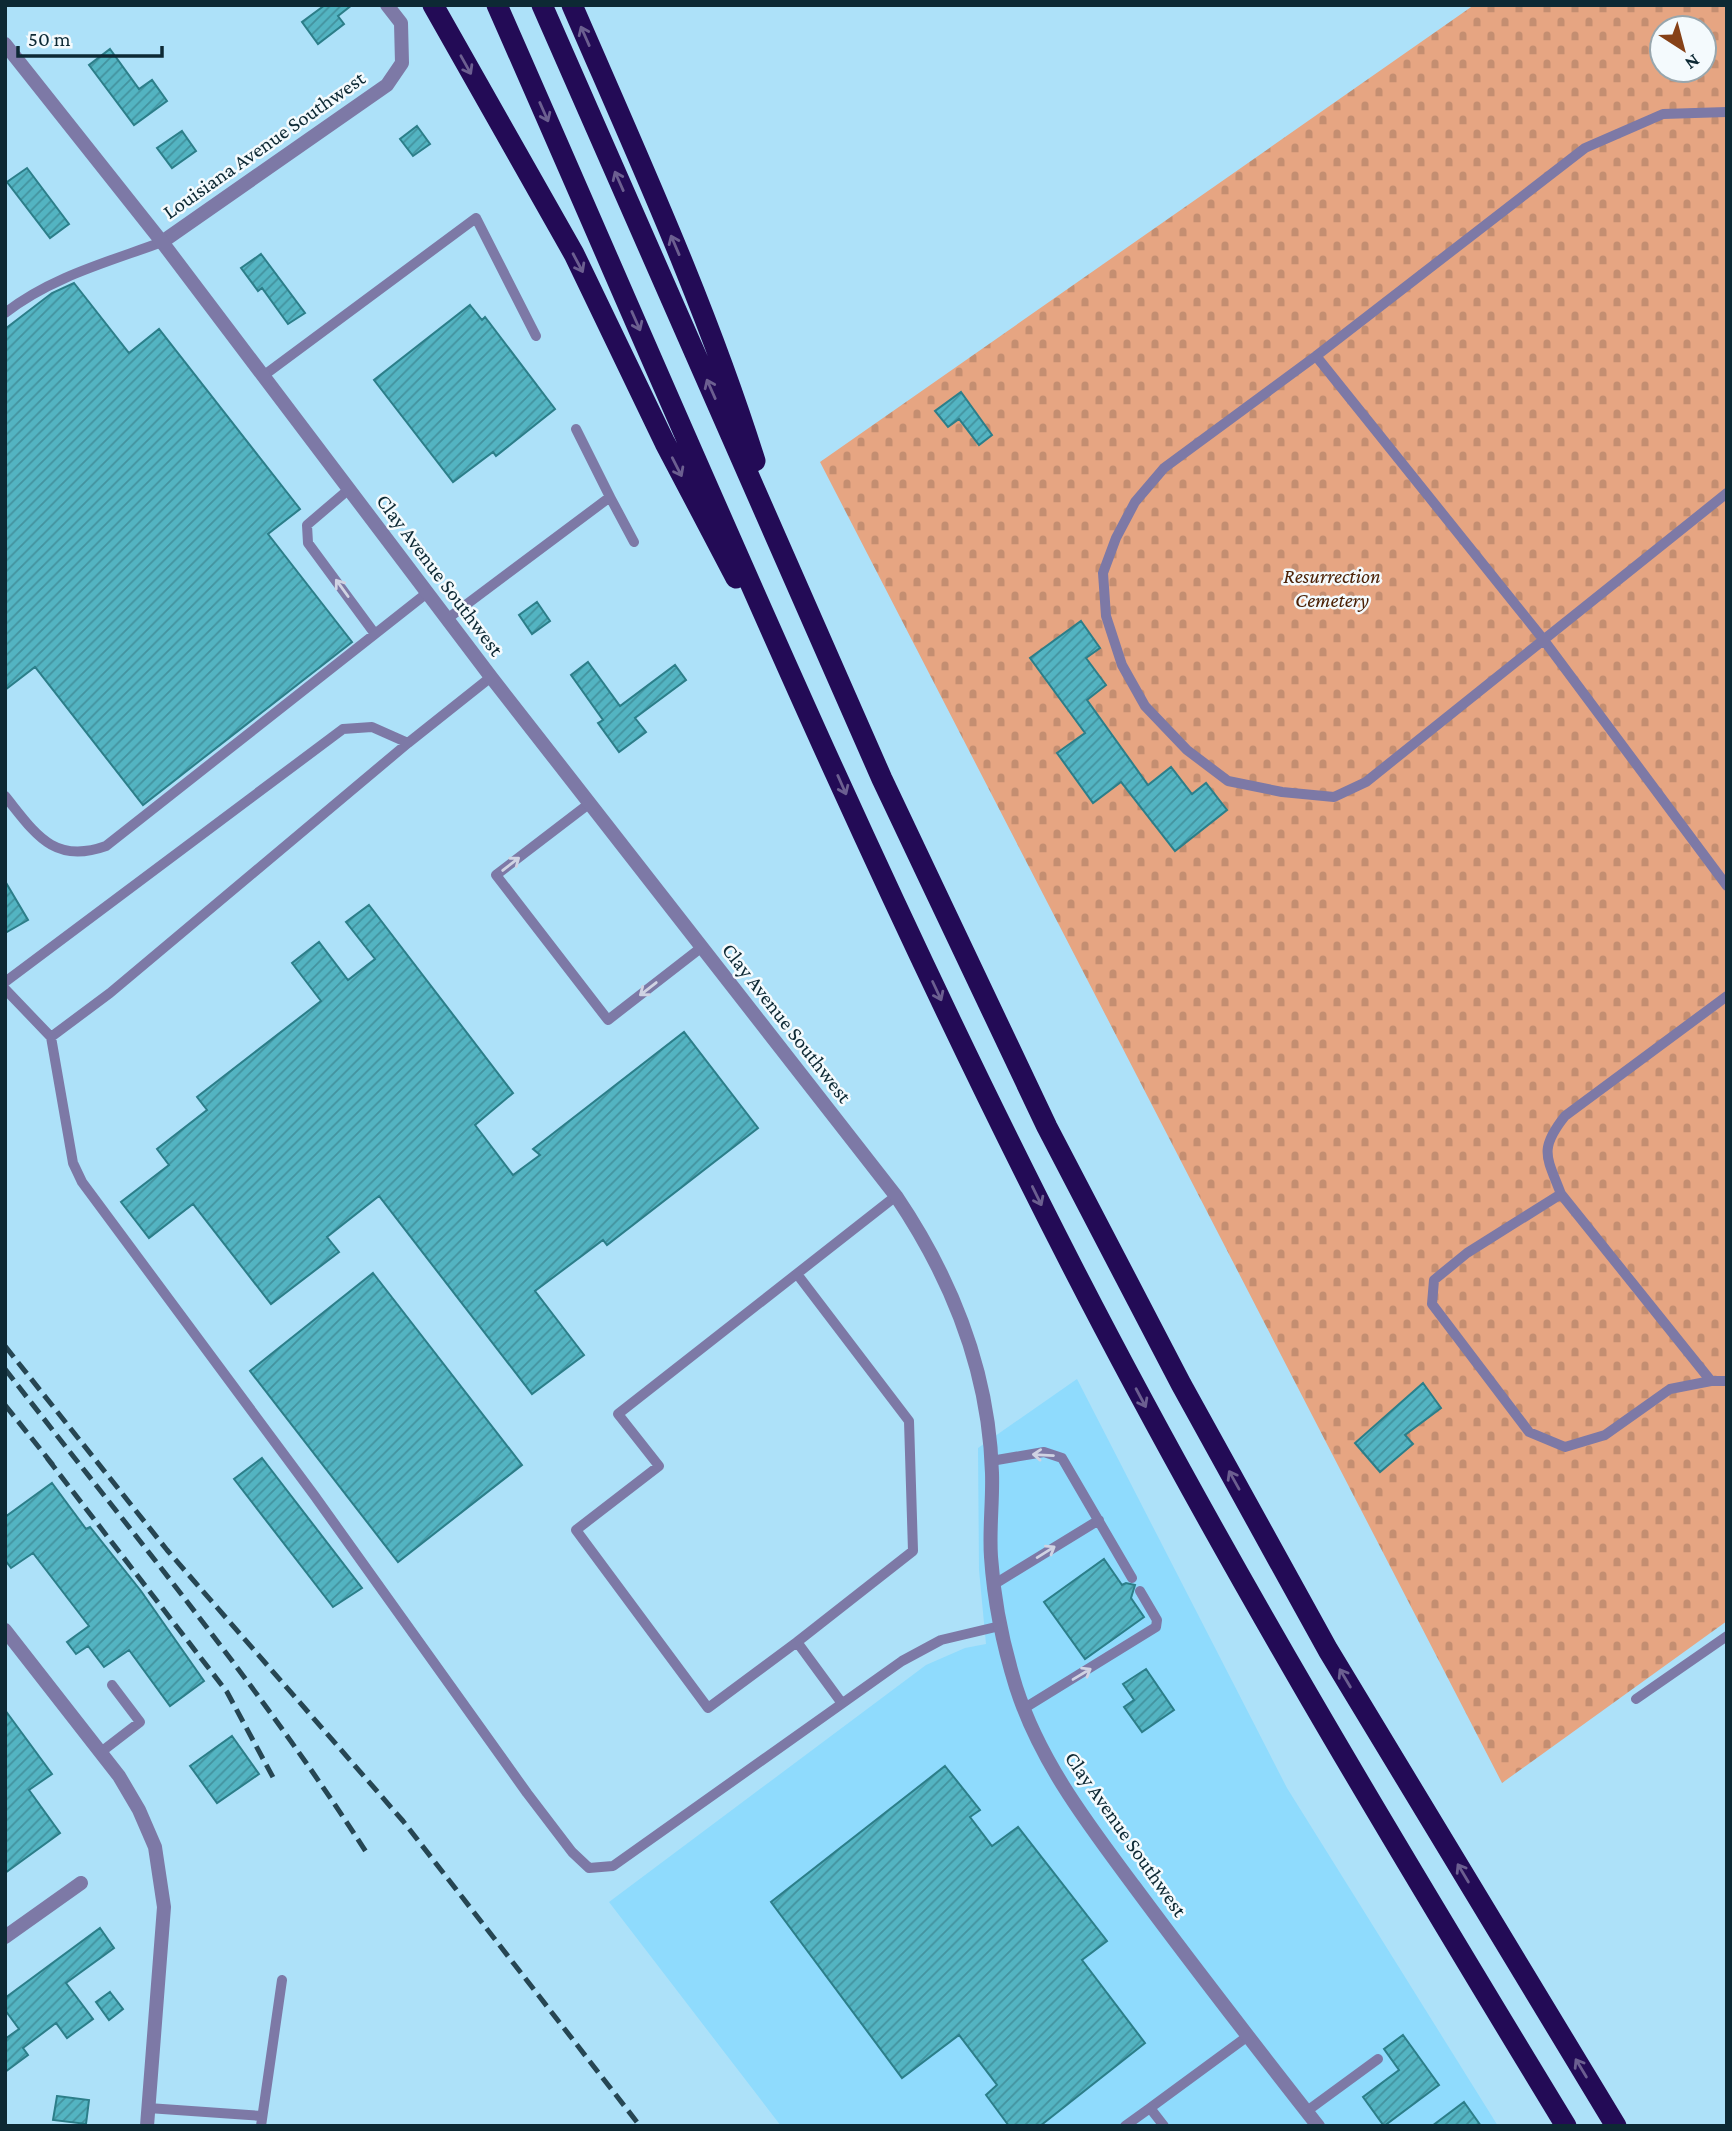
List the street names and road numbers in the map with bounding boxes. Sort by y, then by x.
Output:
street label: Louisiana Avenue Southwest [158,65,370,224]
street label: Clay Avenue Southwest [371,489,509,661]
street label: Clay Avenue Southwest [717,938,857,1109]
street label: Clay Avenue Southwest [1060,1747,1193,1922]

